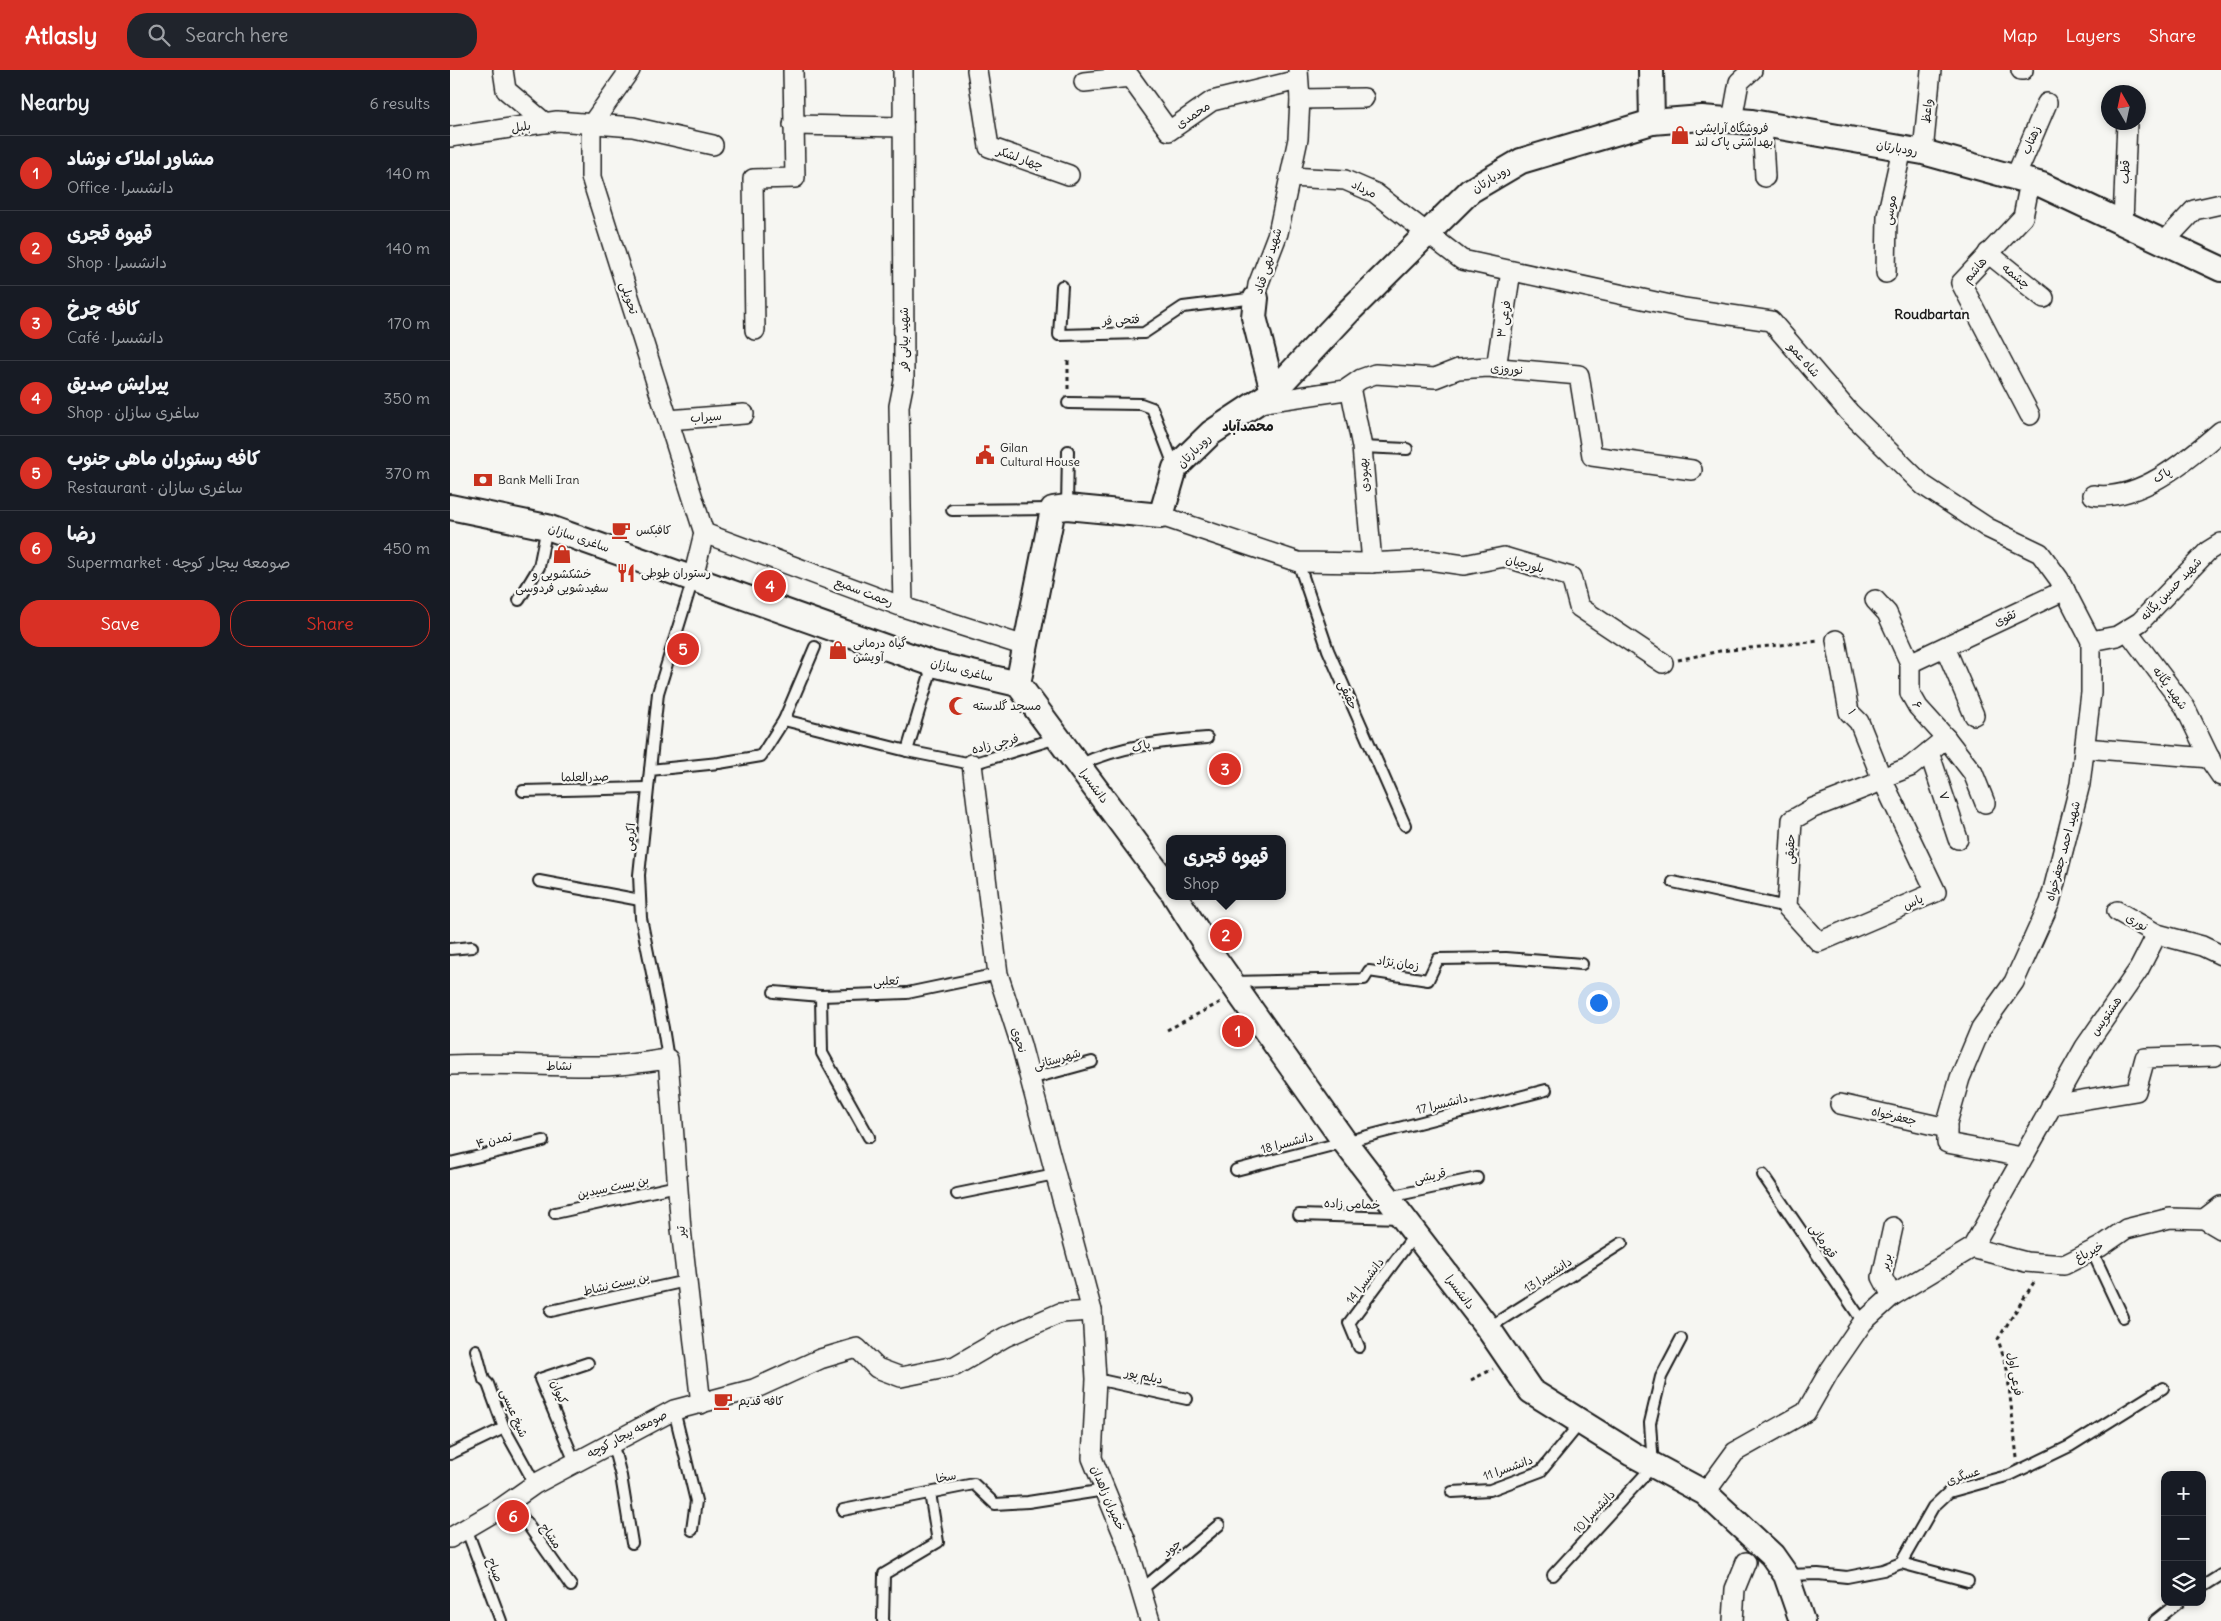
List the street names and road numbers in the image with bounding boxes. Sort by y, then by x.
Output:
street label: محمدی [1173,98,1213,131]
street label: واعظ [1918,98,1936,124]
street label: بلبل [510,118,532,136]
street label: زهتاب [2018,123,2044,157]
street label: رودبارتان [1875,136,1919,160]
street label: چهار لشکر [994,142,1045,172]
street label: قطب [2117,160,2133,184]
street label: رودبارتان [1469,161,1513,197]
street label: مرداد [1349,176,1379,201]
street label: موسی [1880,194,1900,226]
street label: شهید نهی قناد [1250,226,1286,296]
street label: هاشم [1959,253,1992,287]
street label: چشمه [1999,260,2034,292]
street label: تحویلی [616,280,642,317]
street label: فرعی ۳ [1493,299,1515,339]
street label: شهید بیانی فر [896,307,912,372]
street label: فتحی فر [1101,311,1140,329]
street label: شاه عمو [1785,339,1823,380]
street label: نوروزی [1490,360,1524,378]
street label: سیراب [690,408,722,426]
street label: رودبارتان [1174,431,1214,471]
street label: بهبودی [1355,457,1373,493]
street label: پاک [2150,463,2174,487]
street label: ساغری سازان [547,520,612,555]
street label: بلورچیان [1504,551,1546,577]
street label: شهید حسین یگانه [2137,554,2205,624]
street label: رحمت سمیع [832,574,896,611]
street label: تقوی [1991,606,2019,629]
street label: ساغری سازان [929,655,995,685]
street label: شهید یگانه [2150,663,2191,712]
street label: حقیقی [1334,678,1362,712]
street label: ۶ [1909,698,1926,712]
street label: ۱ [1845,706,1860,717]
street label: فرجی زاده [970,730,1020,758]
street label: پاک [1130,736,1152,756]
street label: دانشسرا [1077,765,1112,806]
street label: صدرالعلما [561,769,609,784]
street label: ۷ [1936,789,1953,802]
street label: شهید احمد جعفرخواه [2042,799,2084,903]
street label: اکرمی [621,822,639,852]
street label: حقیقی [1781,833,1799,865]
street label: یاس [1901,891,1925,912]
street label: نوری [2124,909,2151,934]
street label: زمان نژاد [1376,952,1420,973]
street label: ثعلبی [873,973,900,989]
street label: هشتویس [2087,993,2125,1038]
street label: نحوی [1009,1025,1030,1054]
street label: شهرستانی [1031,1045,1083,1073]
street label: نشاط [546,1058,572,1073]
street label: دانشسرا 17 [1414,1090,1469,1117]
street label: جعفرخواه [1870,1103,1918,1129]
street label: تمدن ۴ [474,1128,514,1151]
street label: دانشسرا 18 [1259,1128,1315,1157]
street label: قریشی [1412,1165,1448,1187]
street label: بن بست سیدین [576,1172,650,1202]
street label: خمامی زاده [1323,1195,1381,1213]
street label: قهرمانی [1806,1221,1840,1261]
street label: تیر [672,1225,689,1240]
street label: خیرباغ [2072,1238,2107,1267]
street label: بربر [1876,1252,1896,1273]
street label: دانشسرا 13 [1521,1254,1574,1296]
street label: دانشسرا 14 [1342,1255,1387,1307]
street label: بن بست نشاط [581,1269,651,1299]
street label: دانشسرا [1443,1271,1478,1312]
street label: فرعی اول [2003,1351,2027,1397]
street label: دیلم پور [1122,1364,1165,1389]
street label: کیوان [548,1377,571,1406]
street label: شیخ عیسی [496,1386,531,1440]
street label: صومعه بیجار کوچه [584,1406,670,1462]
street label: دانشسرا 11 [1481,1452,1535,1483]
street label: خمیران زاهدان [1088,1463,1129,1533]
street label: عسگری [1944,1463,1982,1488]
street label: سخا [934,1467,957,1486]
street label: دانشسرا 10 [1569,1486,1618,1537]
street label: مسّاح [536,1520,565,1553]
street label: جود [1159,1536,1185,1560]
street label: صباح [482,1556,507,1585]

